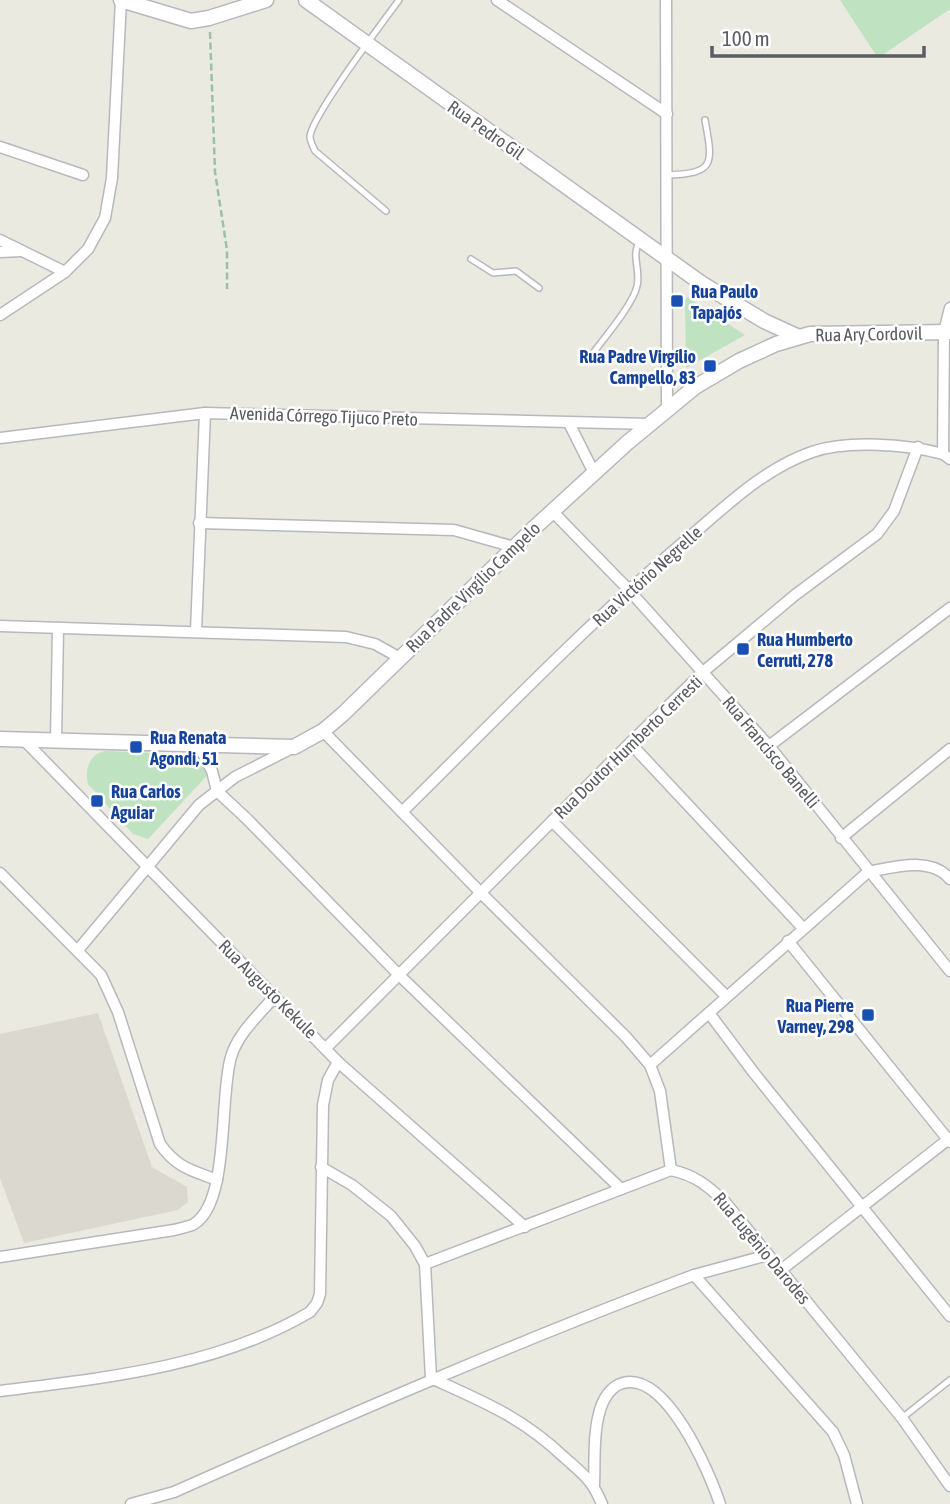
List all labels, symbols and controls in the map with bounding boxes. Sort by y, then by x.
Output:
scale bar [712,14,924,58]
text: 100 m [722,26,770,50]
street label: Rua Pedro Gil [444,96,528,164]
place label: Rua Paulo Tapajós [691,281,758,323]
marker: Rua Paulo Tapajós [669,293,685,309]
street label: Rua Ary Cordovil [815,323,923,345]
place label: Rua Padre Virgílio Campello, 83 [579,346,696,388]
marker: Rua Padre Virgílio Campello, 83 [702,358,718,374]
street label: Avenida Córrego Tijuco Preto [230,402,418,430]
street label: Rua Padre Virgílio Campelo [402,517,544,657]
street label: Rua Victório Negrelle [588,522,706,630]
place label: Rua Humberto Cerruti, 278 [757,629,853,671]
marker: Rua Humberto Cerruti, 278 [735,641,751,657]
street label: Rua Doutor Humberto Cerresti [550,671,706,823]
street label: Rua Francisco Banelli [718,692,824,812]
place label: Rua Renata Agondi, 51 [149,727,226,769]
marker: Rua Renata Agondi, 51 [128,739,144,755]
place label: Rua Carlos Aguiar [110,781,181,823]
marker: Rua Carlos Aguiar [89,793,105,809]
street label: Rua Augusto Kekule [214,935,322,1043]
place label: Rua Pierre Varney, 298 [776,995,855,1037]
marker: Rua Pierre Varney, 298 [860,1007,876,1023]
street label: Rua Eugênio Darodes [709,1188,815,1308]

